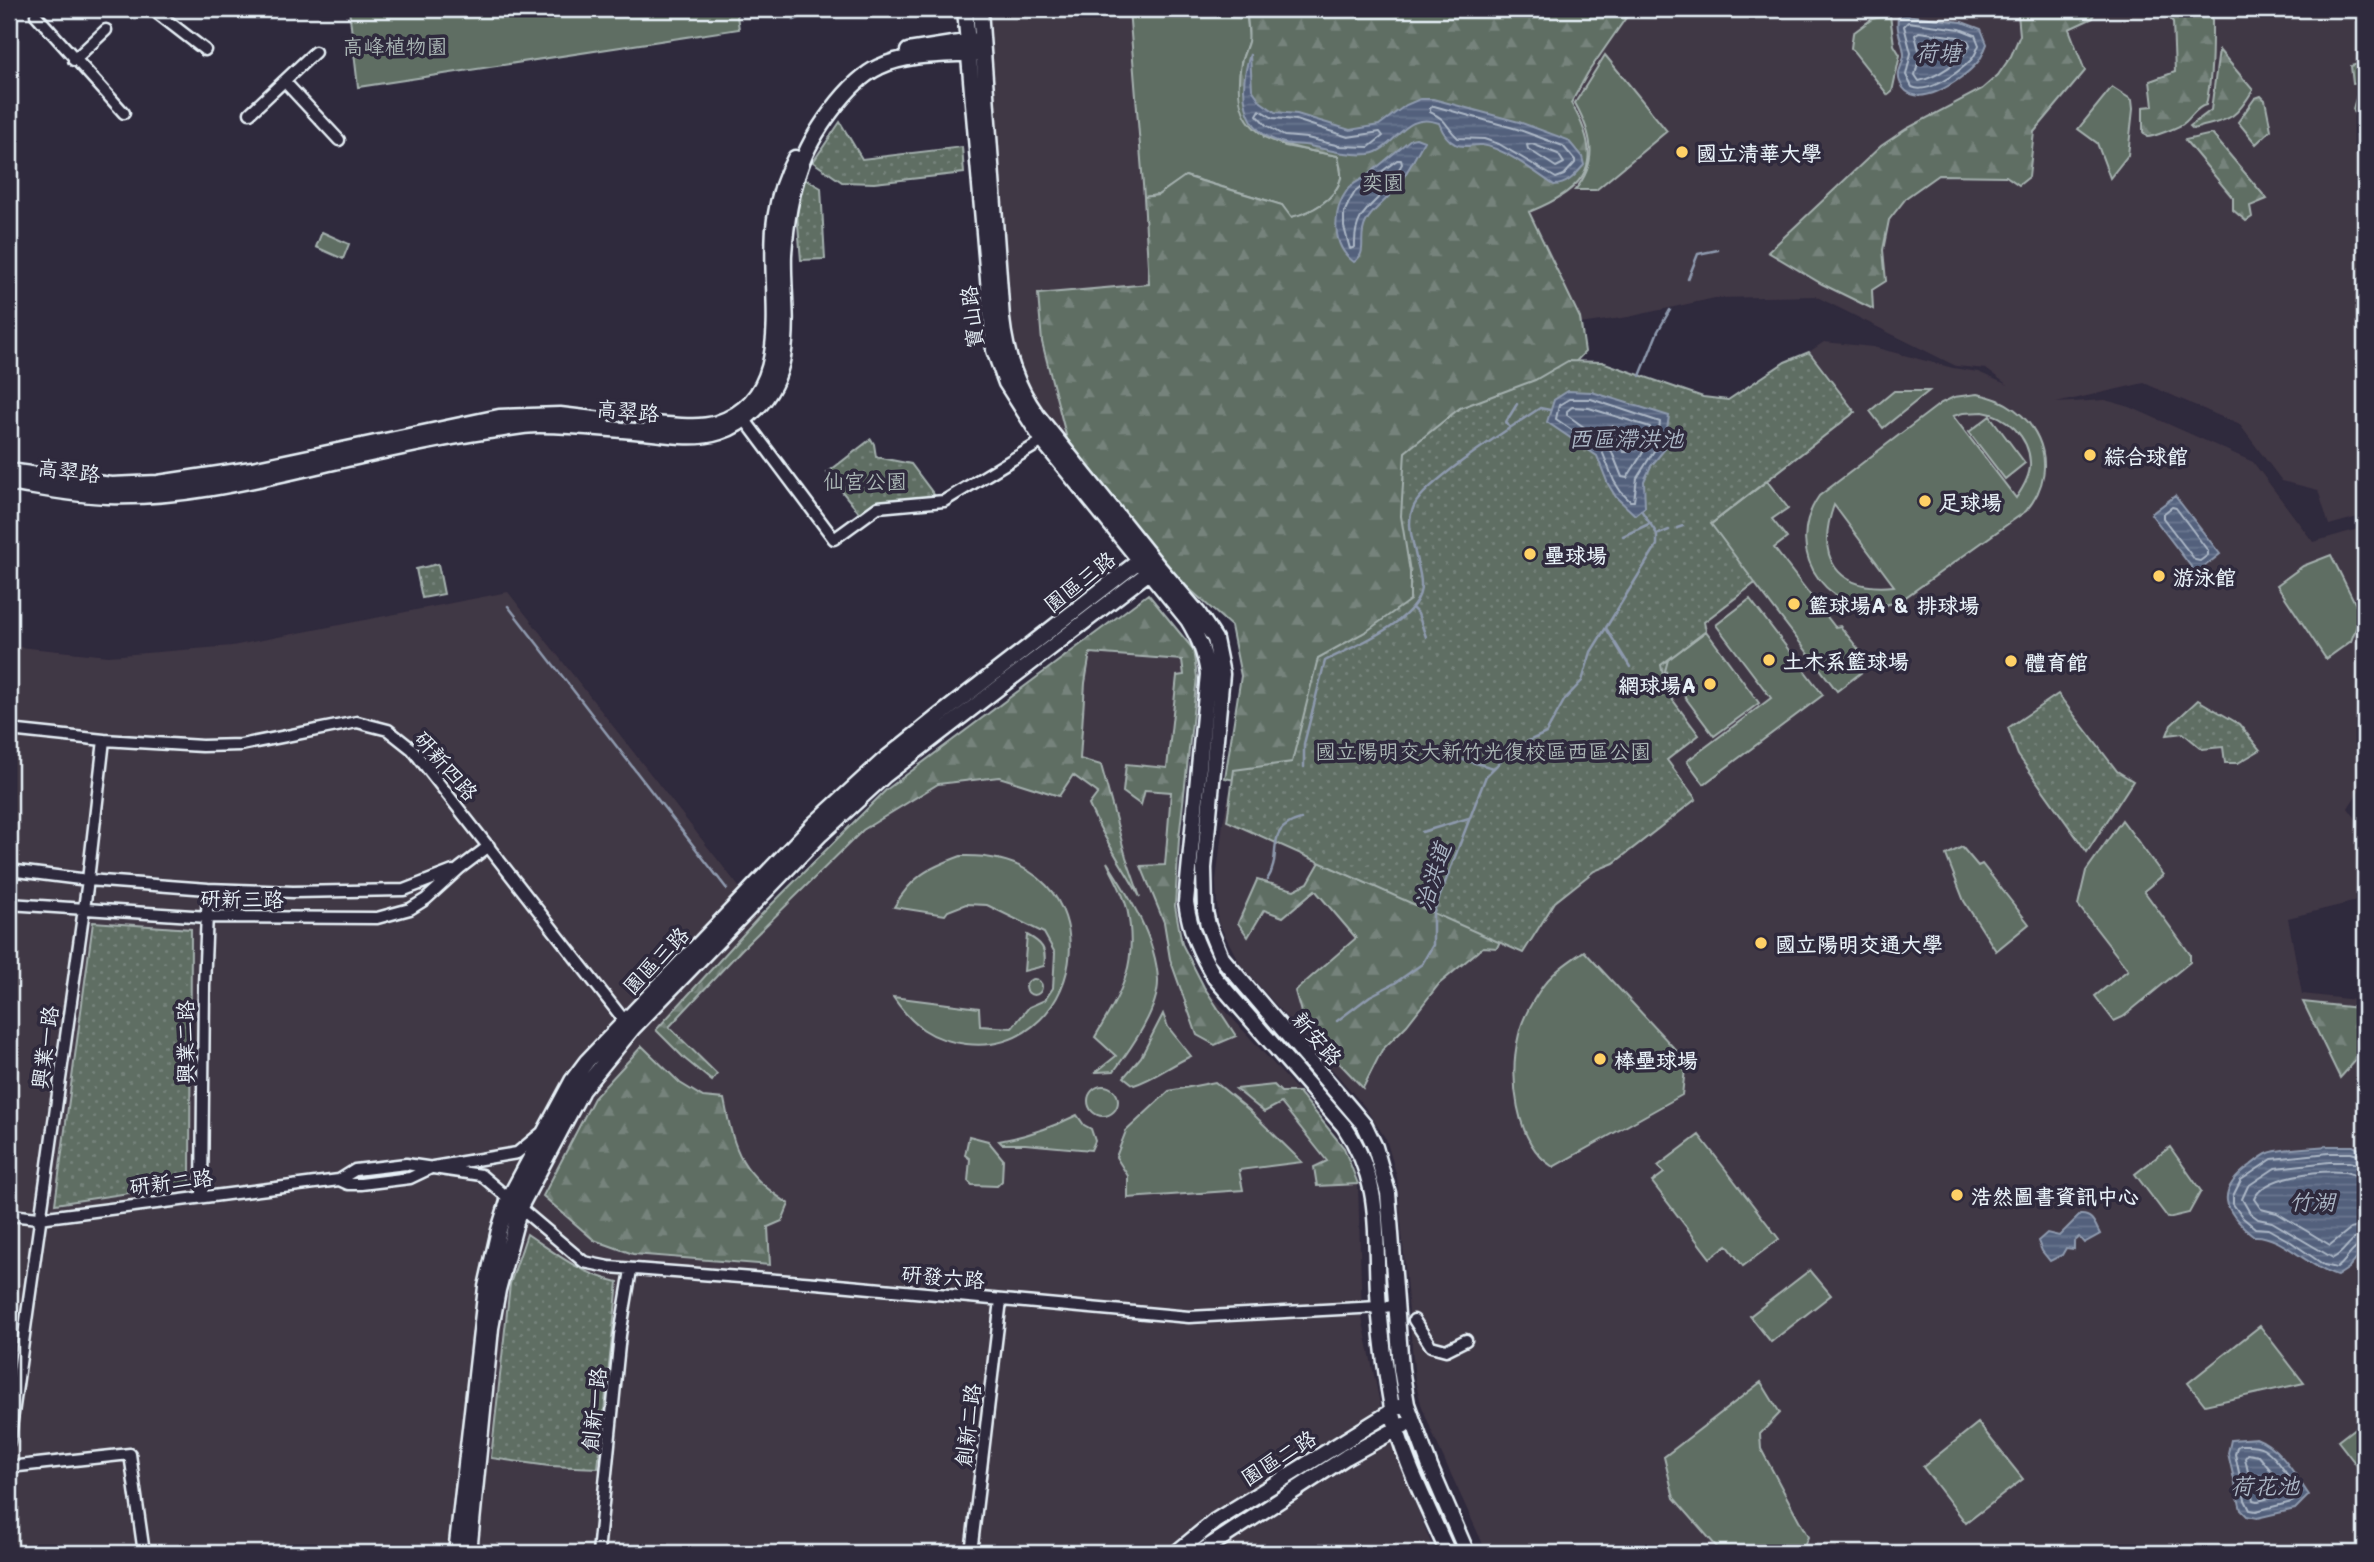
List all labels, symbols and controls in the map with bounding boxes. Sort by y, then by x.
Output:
park label: 高峰植物園 [343,32,448,59]
water label: 荷塘 [1915,37,1964,67]
place label: 國立清華大學 [1696,139,1822,166]
marker: 國立清華大學 [1674,144,1690,160]
park label: 奕園 [1362,168,1404,195]
street label: 寶山路 [954,284,988,350]
street label: 高翠路 [595,394,661,426]
water label: 西區滯洪池 [1569,423,1685,453]
place label: 綜合球館 [2104,442,2188,469]
marker: 綜合球館 [2082,447,2098,463]
street label: 高翠路 [36,453,102,487]
park label: 仙宮公園 [823,467,907,494]
place label: 足球場 [1939,488,2002,515]
marker: 足球場 [1917,493,1933,509]
place label: 壘球場 [1544,541,1607,568]
street label: 園區三路 [1038,545,1120,617]
marker: 壘球場 [1522,546,1538,562]
place label: 游泳館 [2173,563,2236,590]
marker: 游泳館 [2151,568,2167,584]
place label: 籃球場A & 排球場 [1808,591,1980,618]
marker: 籃球場A & 排球場 [1786,596,1802,612]
place label: 土木系籃球場 [1783,647,1909,674]
place label: 體育館 [2025,648,2088,675]
marker: 土木系籃球場 [1761,652,1777,668]
marker: 體育館 [2003,653,2019,669]
place label: 網球場A [1618,671,1696,698]
marker: 網球場A [1702,676,1718,692]
street label: 研新四路 [409,724,485,806]
park label: 國立陽明交大新竹光復校區西區公園 [1315,737,1651,764]
water label: 治洪道 [1407,837,1458,913]
street label: 研新三路 [200,884,284,912]
street label: 園區三路 [616,920,694,1000]
place label: 國立陽明交通大學 [1775,930,1943,957]
marker: 國立陽明交通大學 [1753,935,1769,951]
street label: 興業二路 [171,1000,198,1084]
street label: 興業一路 [25,1004,63,1090]
street label: 新安路 [1287,1005,1349,1071]
place label: 棒壘球場 [1614,1046,1698,1073]
marker: 棒壘球場 [1592,1051,1608,1067]
street label: 研新二路 [128,1162,214,1200]
place label: 浩然圖書資訊中心 [1971,1182,2139,1209]
water label: 竹湖 [2289,1186,2337,1216]
marker: 浩然圖書資訊中心 [1949,1187,1965,1203]
street label: 研發六路 [900,1259,986,1293]
street label: 創新一路 [575,1366,611,1452]
street label: 創新二路 [948,1382,986,1468]
street label: 園區二路 [1235,1423,1321,1491]
water label: 荷花池 [2231,1470,2301,1500]

